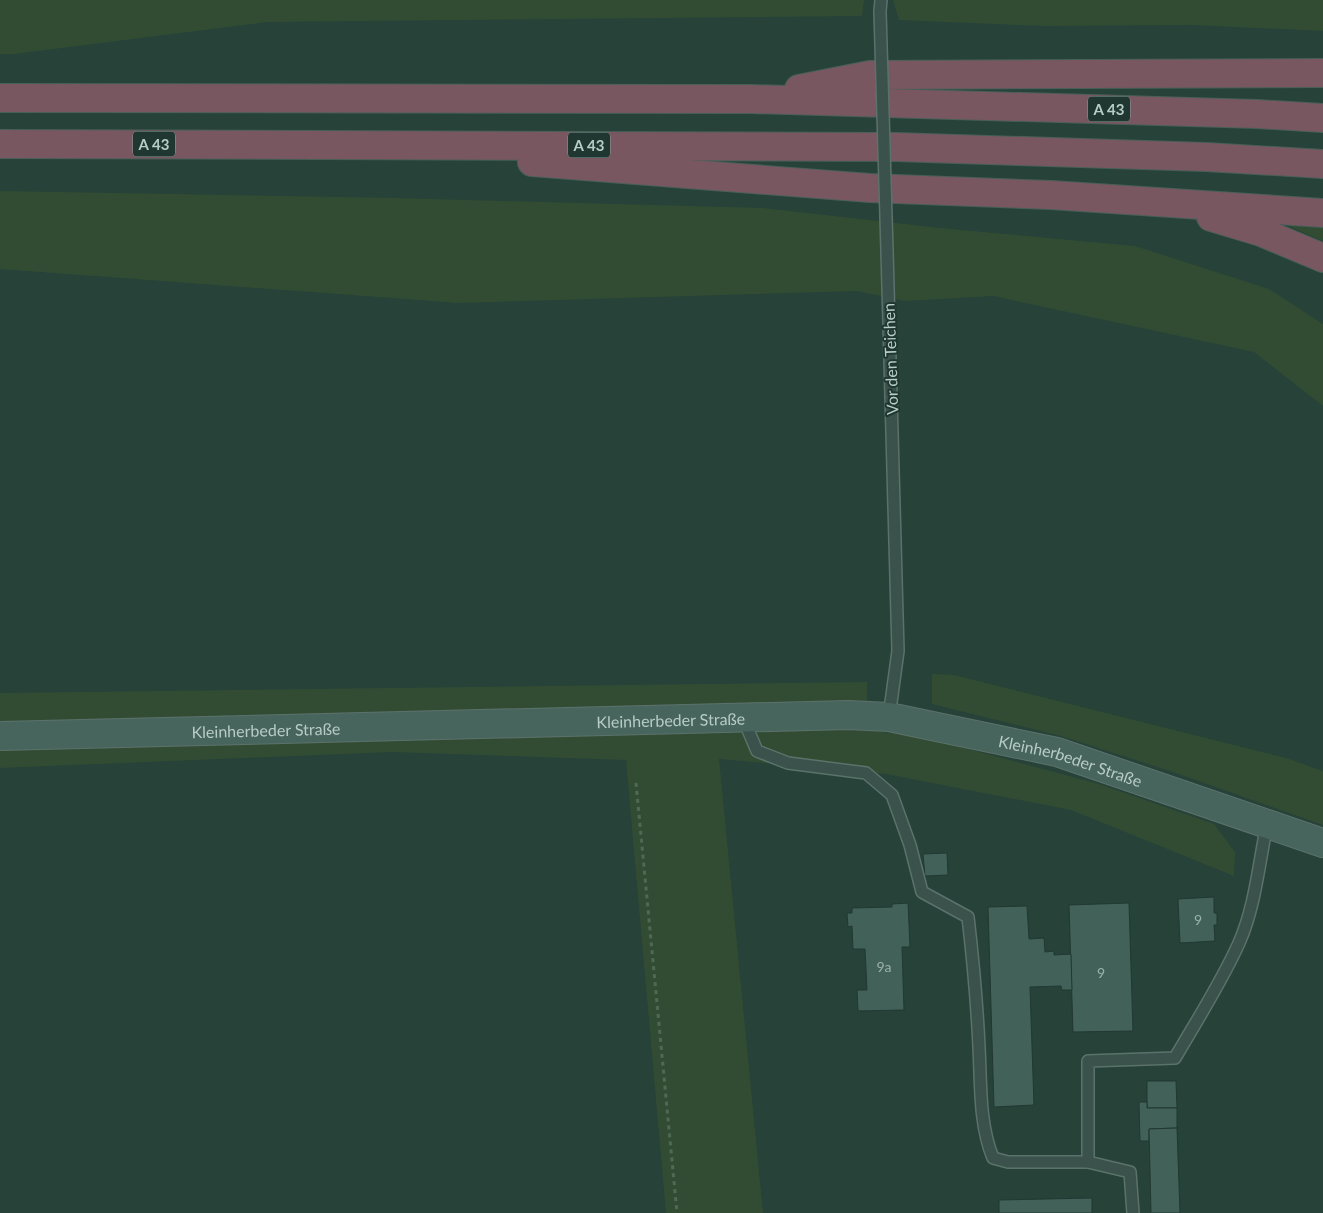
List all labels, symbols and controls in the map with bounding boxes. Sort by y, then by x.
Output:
road number: A 43 [1088,96,1130,122]
road number: A 43 [133,132,175,156]
road number: A 43 [568,132,610,158]
street label: Vor den Teichen [879,303,901,415]
street label: Kleinherbeder Straße [596,708,745,731]
street label: Kleinherbeder Straße [191,718,341,741]
street label: Kleinherbeder Straße [997,731,1145,790]
house number: 9 [1194,911,1202,928]
house number: 9a [876,958,892,975]
house number: 9 [1097,964,1105,981]

